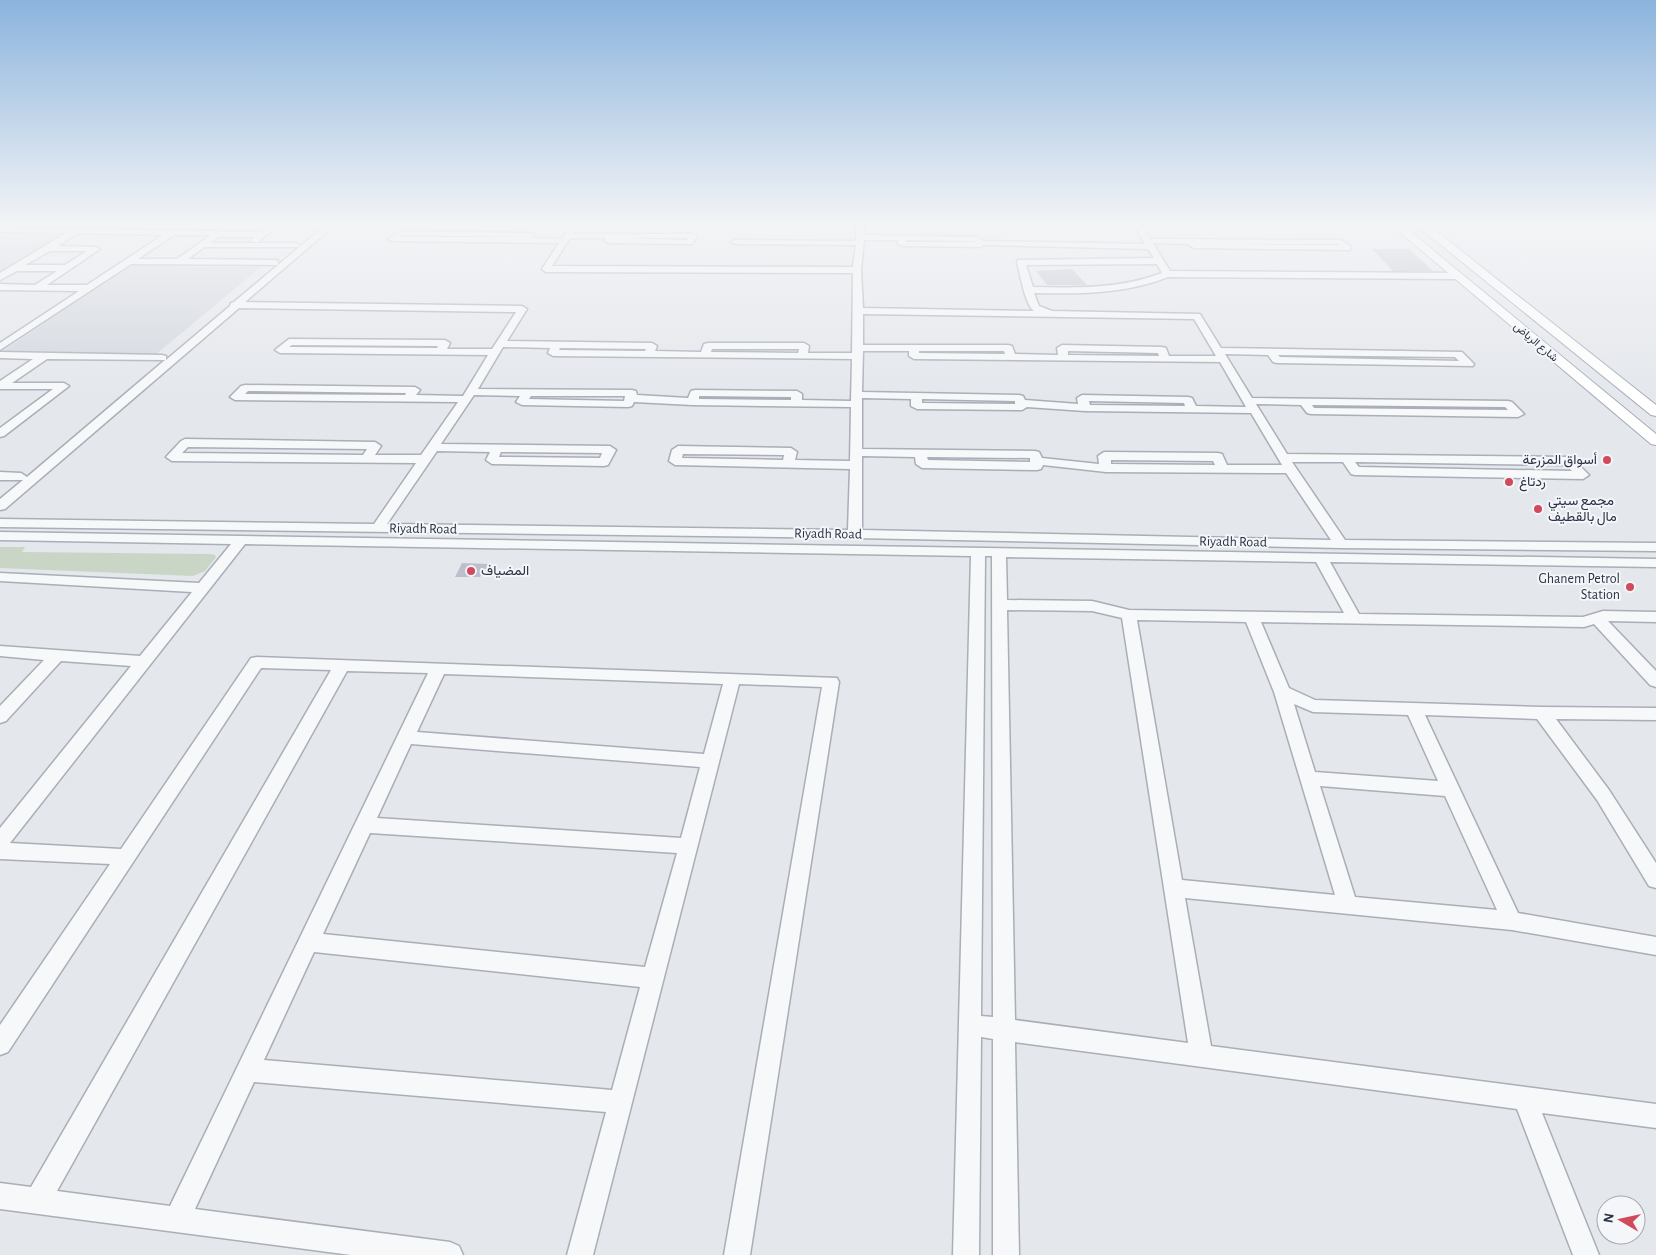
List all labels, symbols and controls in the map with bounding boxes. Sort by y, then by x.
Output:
street label: شارع الرياض [1511,320,1560,365]
place label: أسواق المزرعة [1522,452,1597,468]
marker: أسواق المزرعة [1601,454,1613,466]
place label: ردتاغ [1519,475,1546,492]
marker: ردتاغ [1503,476,1515,488]
place label: مجمع سيتي مال بالقطيف [1548,494,1617,526]
marker: مجمع سيتي مال بالقطيف [1532,503,1544,515]
street label: Riyadh Road [389,521,457,537]
street label: Riyadh Road [794,526,862,542]
street label: Riyadh Road [1199,534,1267,550]
place label: المضياف [481,564,529,578]
marker: المضياف [465,565,477,577]
place label: Ghanem Petrol Station [1538,572,1620,602]
marker: Ghanem Petrol Station [1624,581,1636,593]
north arrow [1596,1195,1646,1245]
text: N [1601,1212,1617,1224]

